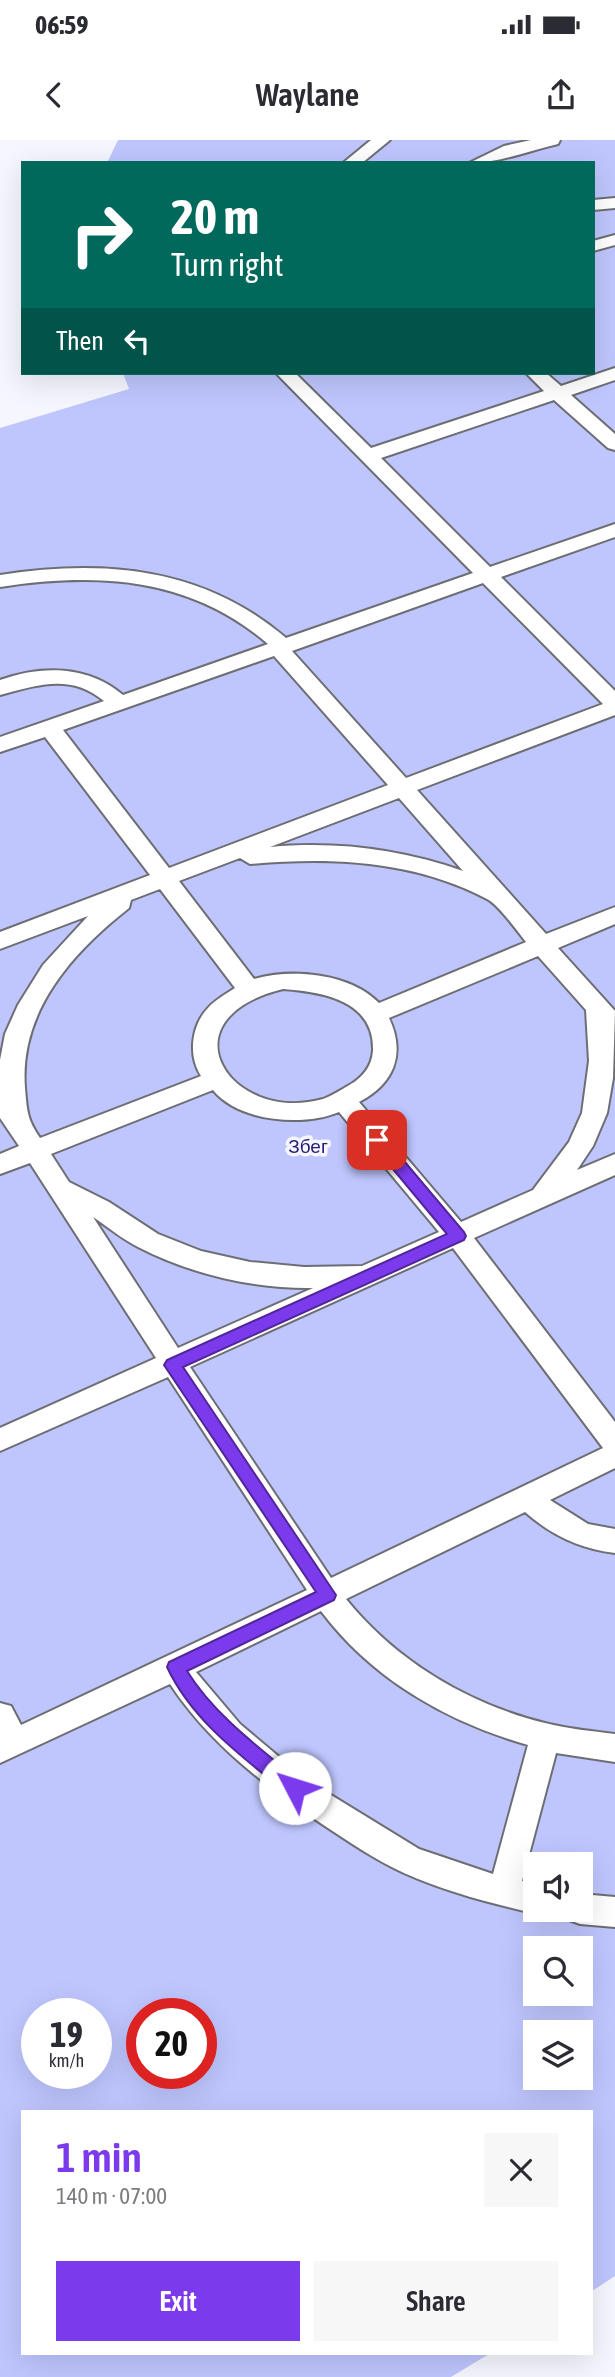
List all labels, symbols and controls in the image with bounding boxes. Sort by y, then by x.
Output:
text: 06:59 [35,10,89,40]
icon: back [35,76,73,114]
text: Waylane [256,76,359,113]
icon: share [542,76,580,114]
text: 20 m [171,188,259,244]
icon: right [56,189,147,280]
text: Turn right [171,246,284,283]
icon: left [118,322,156,360]
text: Then [56,326,104,356]
pin [347,1110,407,1170]
icon: arrive [358,1121,396,1159]
park label: Збег [288,1135,328,1157]
position arrow [258,1751,332,1825]
map controls [523,1852,593,2090]
button: sound [523,1852,593,1922]
button: search [523,1936,593,2006]
speed limit sign: 20 [126,1998,217,2089]
text: 19 [50,2014,83,2054]
button: layers [523,2020,593,2090]
text: km/h [49,2050,84,2071]
text: 1 min [56,2133,142,2181]
button: close [484,2133,558,2207]
text: 140 m · 07:00 [56,2183,167,2209]
button: Exit [56,2261,300,2341]
button: Share [314,2261,558,2341]

